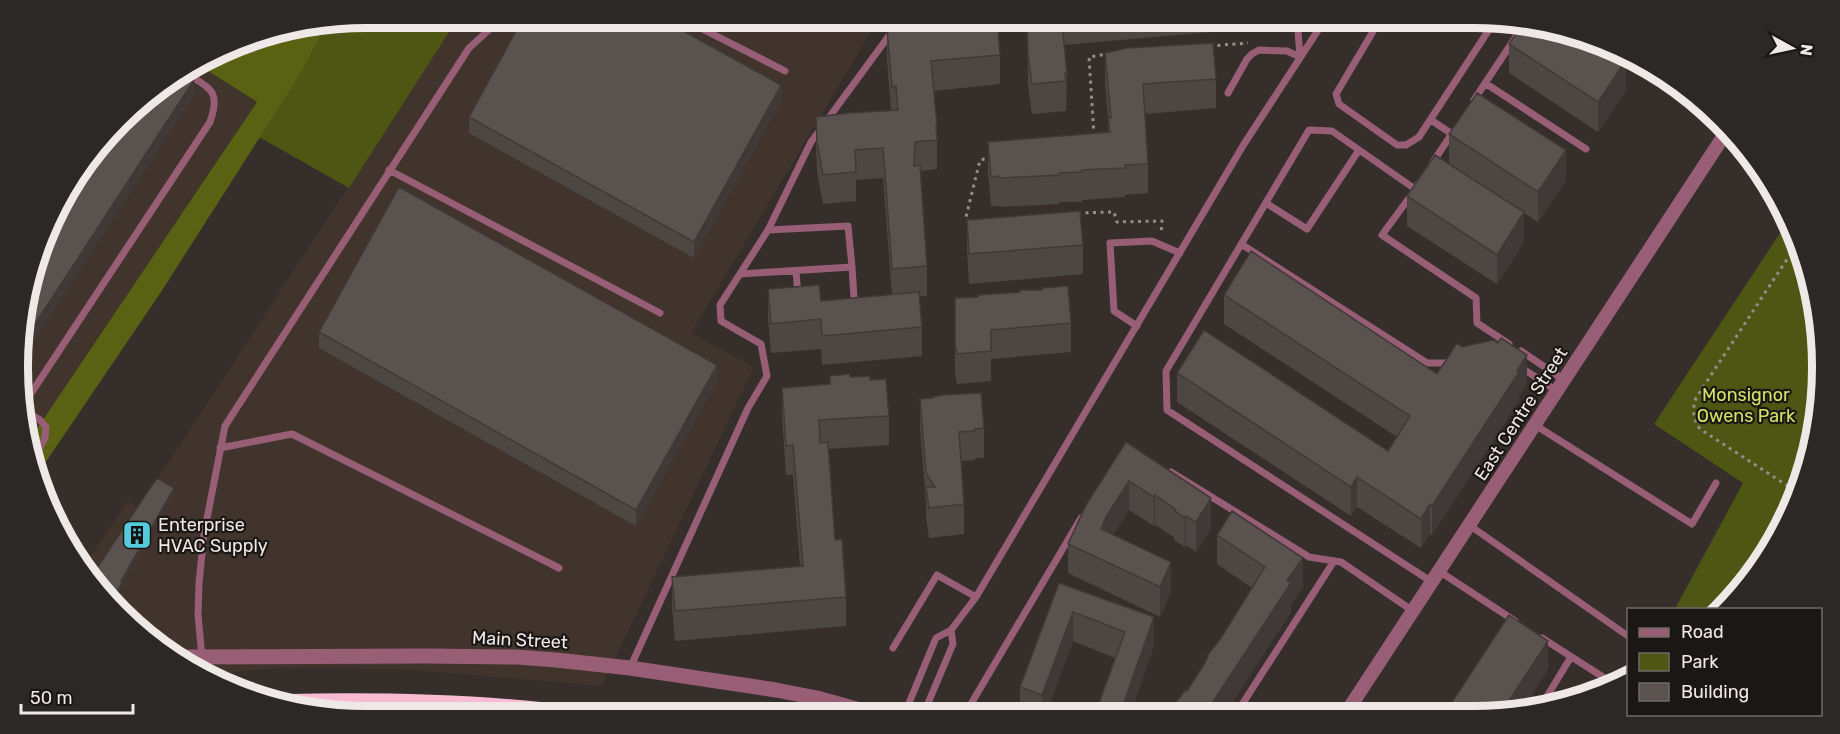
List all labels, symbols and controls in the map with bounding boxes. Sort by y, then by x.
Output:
north arrow [1762,18,1822,78]
text: N [1796,43,1817,57]
street label: East Centre Street [1470,343,1572,485]
park label: Monsignor Owens Park [1697,384,1796,427]
place label: Enterprise HVAC Supply [158,514,268,557]
building icon: Enterprise HVAC Supply [121,519,153,551]
legend [1627,608,1822,716]
text: Road [1681,621,1724,643]
street label: Main Street [472,627,568,653]
text: Park [1681,651,1719,673]
scale bar [21,677,134,715]
text: Building [1681,681,1749,703]
text: 50 m [30,687,73,709]

